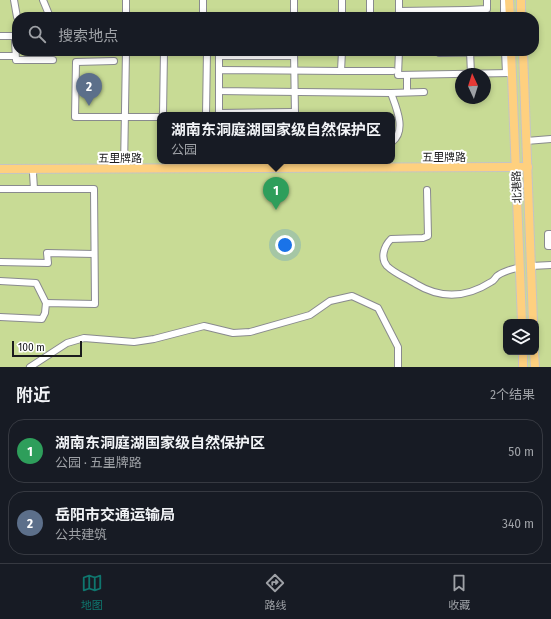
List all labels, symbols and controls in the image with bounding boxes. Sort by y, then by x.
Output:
search box [12,12,539,56]
icon: search [26,23,48,45]
text: 搜索地点 [58,27,118,45]
north arrow [455,68,491,104]
pin: 2 [76,73,102,106]
popup [157,112,395,164]
text: 湖南东洞庭湖国家级自然保护区 [171,121,381,139]
text: 公园 [171,142,197,157]
street label: 五里牌路 [422,151,466,164]
street label: 五里牌路 [98,152,142,165]
street label: 北港路 [510,170,524,204]
pin: 1 [263,177,289,210]
your location [275,235,295,255]
map controls [503,319,539,355]
button: layers [503,319,539,355]
scale bar [12,339,82,358]
text: 100 m [18,341,45,354]
text: 附近 [16,385,50,406]
text: 2个结果 [490,387,535,402]
text: 湖南东洞庭湖国家级自然保护区 [55,434,265,452]
text: 1 [27,444,33,459]
text: 50 m [508,444,534,459]
text: 公园 · 五里牌路 [55,455,142,470]
text: 岳阳市交通运输局 [55,506,175,524]
text: 2 [27,516,33,531]
text: 340 m [502,516,534,531]
text: 公共建筑 [55,527,107,542]
tab: 地图 [81,572,103,612]
tab: 路线 [264,572,286,612]
tab: 收藏 [448,572,470,612]

